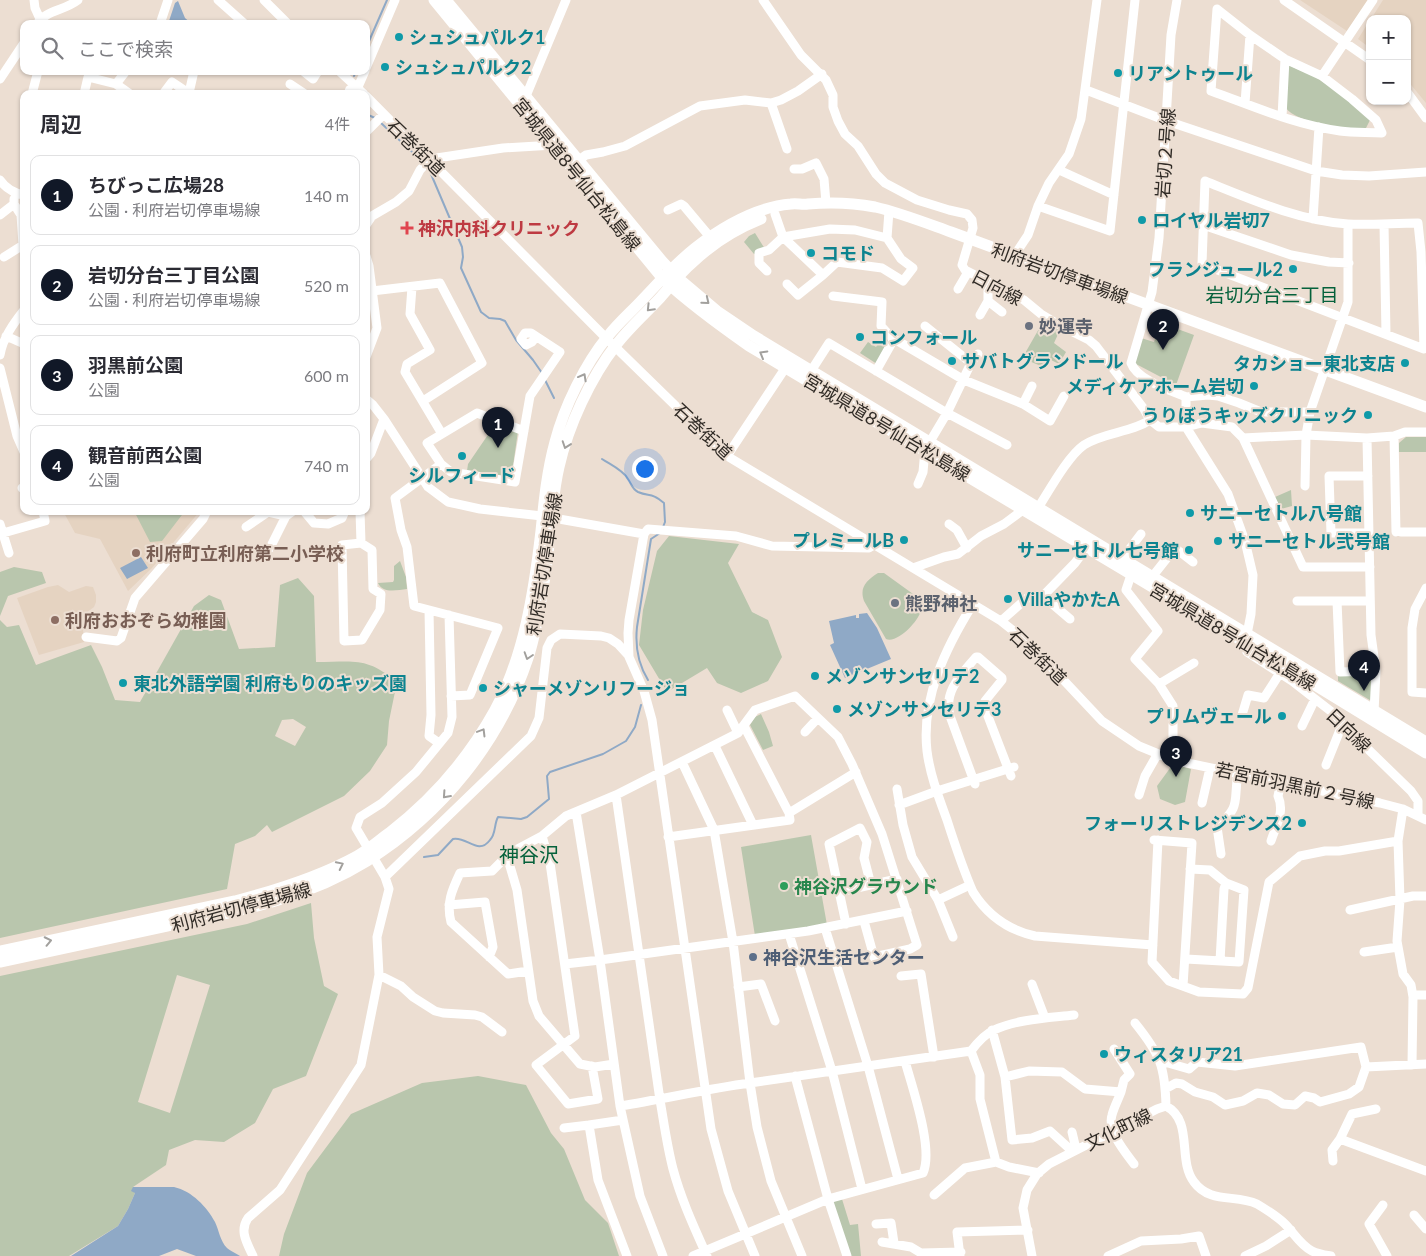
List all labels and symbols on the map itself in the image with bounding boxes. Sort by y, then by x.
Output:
place label: シュシュパルク1 [409,26,545,48]
marker: シュシュパルク1 [393,31,405,43]
place label: シュシュパルク2 [395,56,531,78]
marker: シュシュパルク2 [379,61,391,73]
place label: リアントゥール [1128,62,1253,84]
marker: リアントゥール [1112,67,1124,79]
street label: 宮城県道8号仙台松島線 [509,93,645,255]
street label: 岩切２号線 [1151,107,1179,199]
street label: 石巻街道 [382,114,450,180]
place label: ロイヤル岩切7 [1152,209,1270,231]
marker: ロイヤル岩切7 [1136,214,1148,226]
place label: 神沢内科クリニック [418,217,580,239]
marker: 神沢内科クリニック [400,221,414,235]
street label: 利府岩切停車場線 [989,238,1131,308]
place label: コモド [821,242,875,264]
marker: コモド [805,247,817,259]
place label: フランジュール2 [1148,258,1283,280]
marker: フランジュール2 [1287,263,1299,275]
street label: 日向線 [968,265,1026,309]
district label: 岩切分台三丁目 [1205,283,1339,306]
one-way arrow [700,296,709,304]
one-way arrow [647,303,656,312]
pin: 2 [1147,309,1179,350]
place label: 妙運寺 [1039,315,1093,337]
marker: 妙運寺 [1023,320,1035,332]
place label: コンフォール [870,326,977,348]
marker: コンフォール [854,331,866,343]
one-way arrow [760,350,769,360]
place label: サバトグランドール [962,350,1124,372]
place label: タカショー東北支店 [1233,352,1395,374]
marker: サバトグランドール [946,355,958,367]
marker: タカショー東北支店 [1399,357,1411,369]
street label: 宮城県道8号仙台松島線 [800,369,974,485]
one-way arrow [576,373,586,382]
place label: メディケアホーム岩切 [1066,375,1244,397]
marker: メディケアホーム岩切 [1248,380,1260,392]
street label: 石巻街道 [669,398,737,464]
place label: うりぼうキッズクリニック [1142,404,1358,426]
pin: 1 [482,407,514,448]
marker: うりぼうキッズクリニック [1362,409,1374,421]
one-way arrow [561,441,571,449]
marker: シルフィード [456,450,468,462]
your location [632,456,658,482]
place label: シルフィード [408,464,516,486]
street label: 利府岩切停車場線 [522,491,566,637]
place label: サニーセトル八号館 [1200,502,1362,524]
marker: サニーセトル八号館 [1184,507,1196,519]
place label: プレミールB [792,529,894,551]
place label: サニーセトル弐号館 [1228,530,1390,552]
marker: プレミールB [898,534,910,546]
marker: サニーセトル弐号館 [1212,535,1224,547]
place label: サニーセトル七号館 [1017,539,1179,561]
place label: 利府町立利府第二小学校 [146,542,344,564]
marker: サニーセトル七号館 [1183,544,1195,556]
marker: 利府町立利府第二小学校 [130,547,142,559]
street label: 宮城県道8号仙台松島線 [1146,578,1320,694]
place label: VillaやかたA [1017,588,1120,610]
place label: 熊野神社 [905,592,977,614]
marker: VillaやかたA [1002,593,1014,605]
marker: 熊野神社 [889,597,901,609]
place label: 利府おおぞら幼稚園 [65,609,227,631]
marker: 利府おおぞら幼稚園 [49,614,61,626]
street label: 石巻街道 [1004,623,1072,689]
pin: 4 [1348,650,1380,691]
one-way arrow [524,652,534,660]
place label: メゾンサンセリテ2 [825,665,979,687]
marker: メゾンサンセリテ2 [809,670,821,682]
place label: 東北外語学園 利府もりのキッズ園 [133,672,407,694]
marker: 東北外語学園 利府もりのキッズ園 [117,677,129,689]
place label: シャーメゾンリフージョ [493,677,690,699]
marker: シャーメゾンリフージョ [477,682,489,694]
place label: メゾンサンセリテ3 [847,698,1001,720]
marker: メゾンサンセリテ3 [831,703,843,715]
street label: 日向線 [1322,703,1376,757]
place label: プリムヴェール [1146,705,1272,727]
marker: プリムヴェール [1276,710,1288,722]
one-way arrow [476,728,486,737]
pin: 3 [1160,736,1192,777]
street label: 若宮前羽黒前２号線 [1213,757,1377,813]
one-way arrow [443,790,452,799]
place label: フォーリストレジデンス2 [1084,812,1292,834]
marker: フォーリストレジデンス2 [1296,817,1308,829]
district label: 神谷沢 [499,842,559,866]
one-way arrow [335,861,344,871]
place label: 神谷沢グラウンド [794,875,938,897]
street label: 利府岩切停車場線 [169,878,313,936]
marker: 神谷沢グラウンド [778,880,790,892]
one-way arrow [43,936,52,947]
place label: 神谷沢生活センター [763,946,925,968]
marker: 神谷沢生活センター [747,951,759,963]
place label: ウィスタリア21 [1114,1043,1243,1065]
marker: ウィスタリア21 [1098,1048,1110,1060]
street label: 文化町線 [1081,1103,1155,1155]

